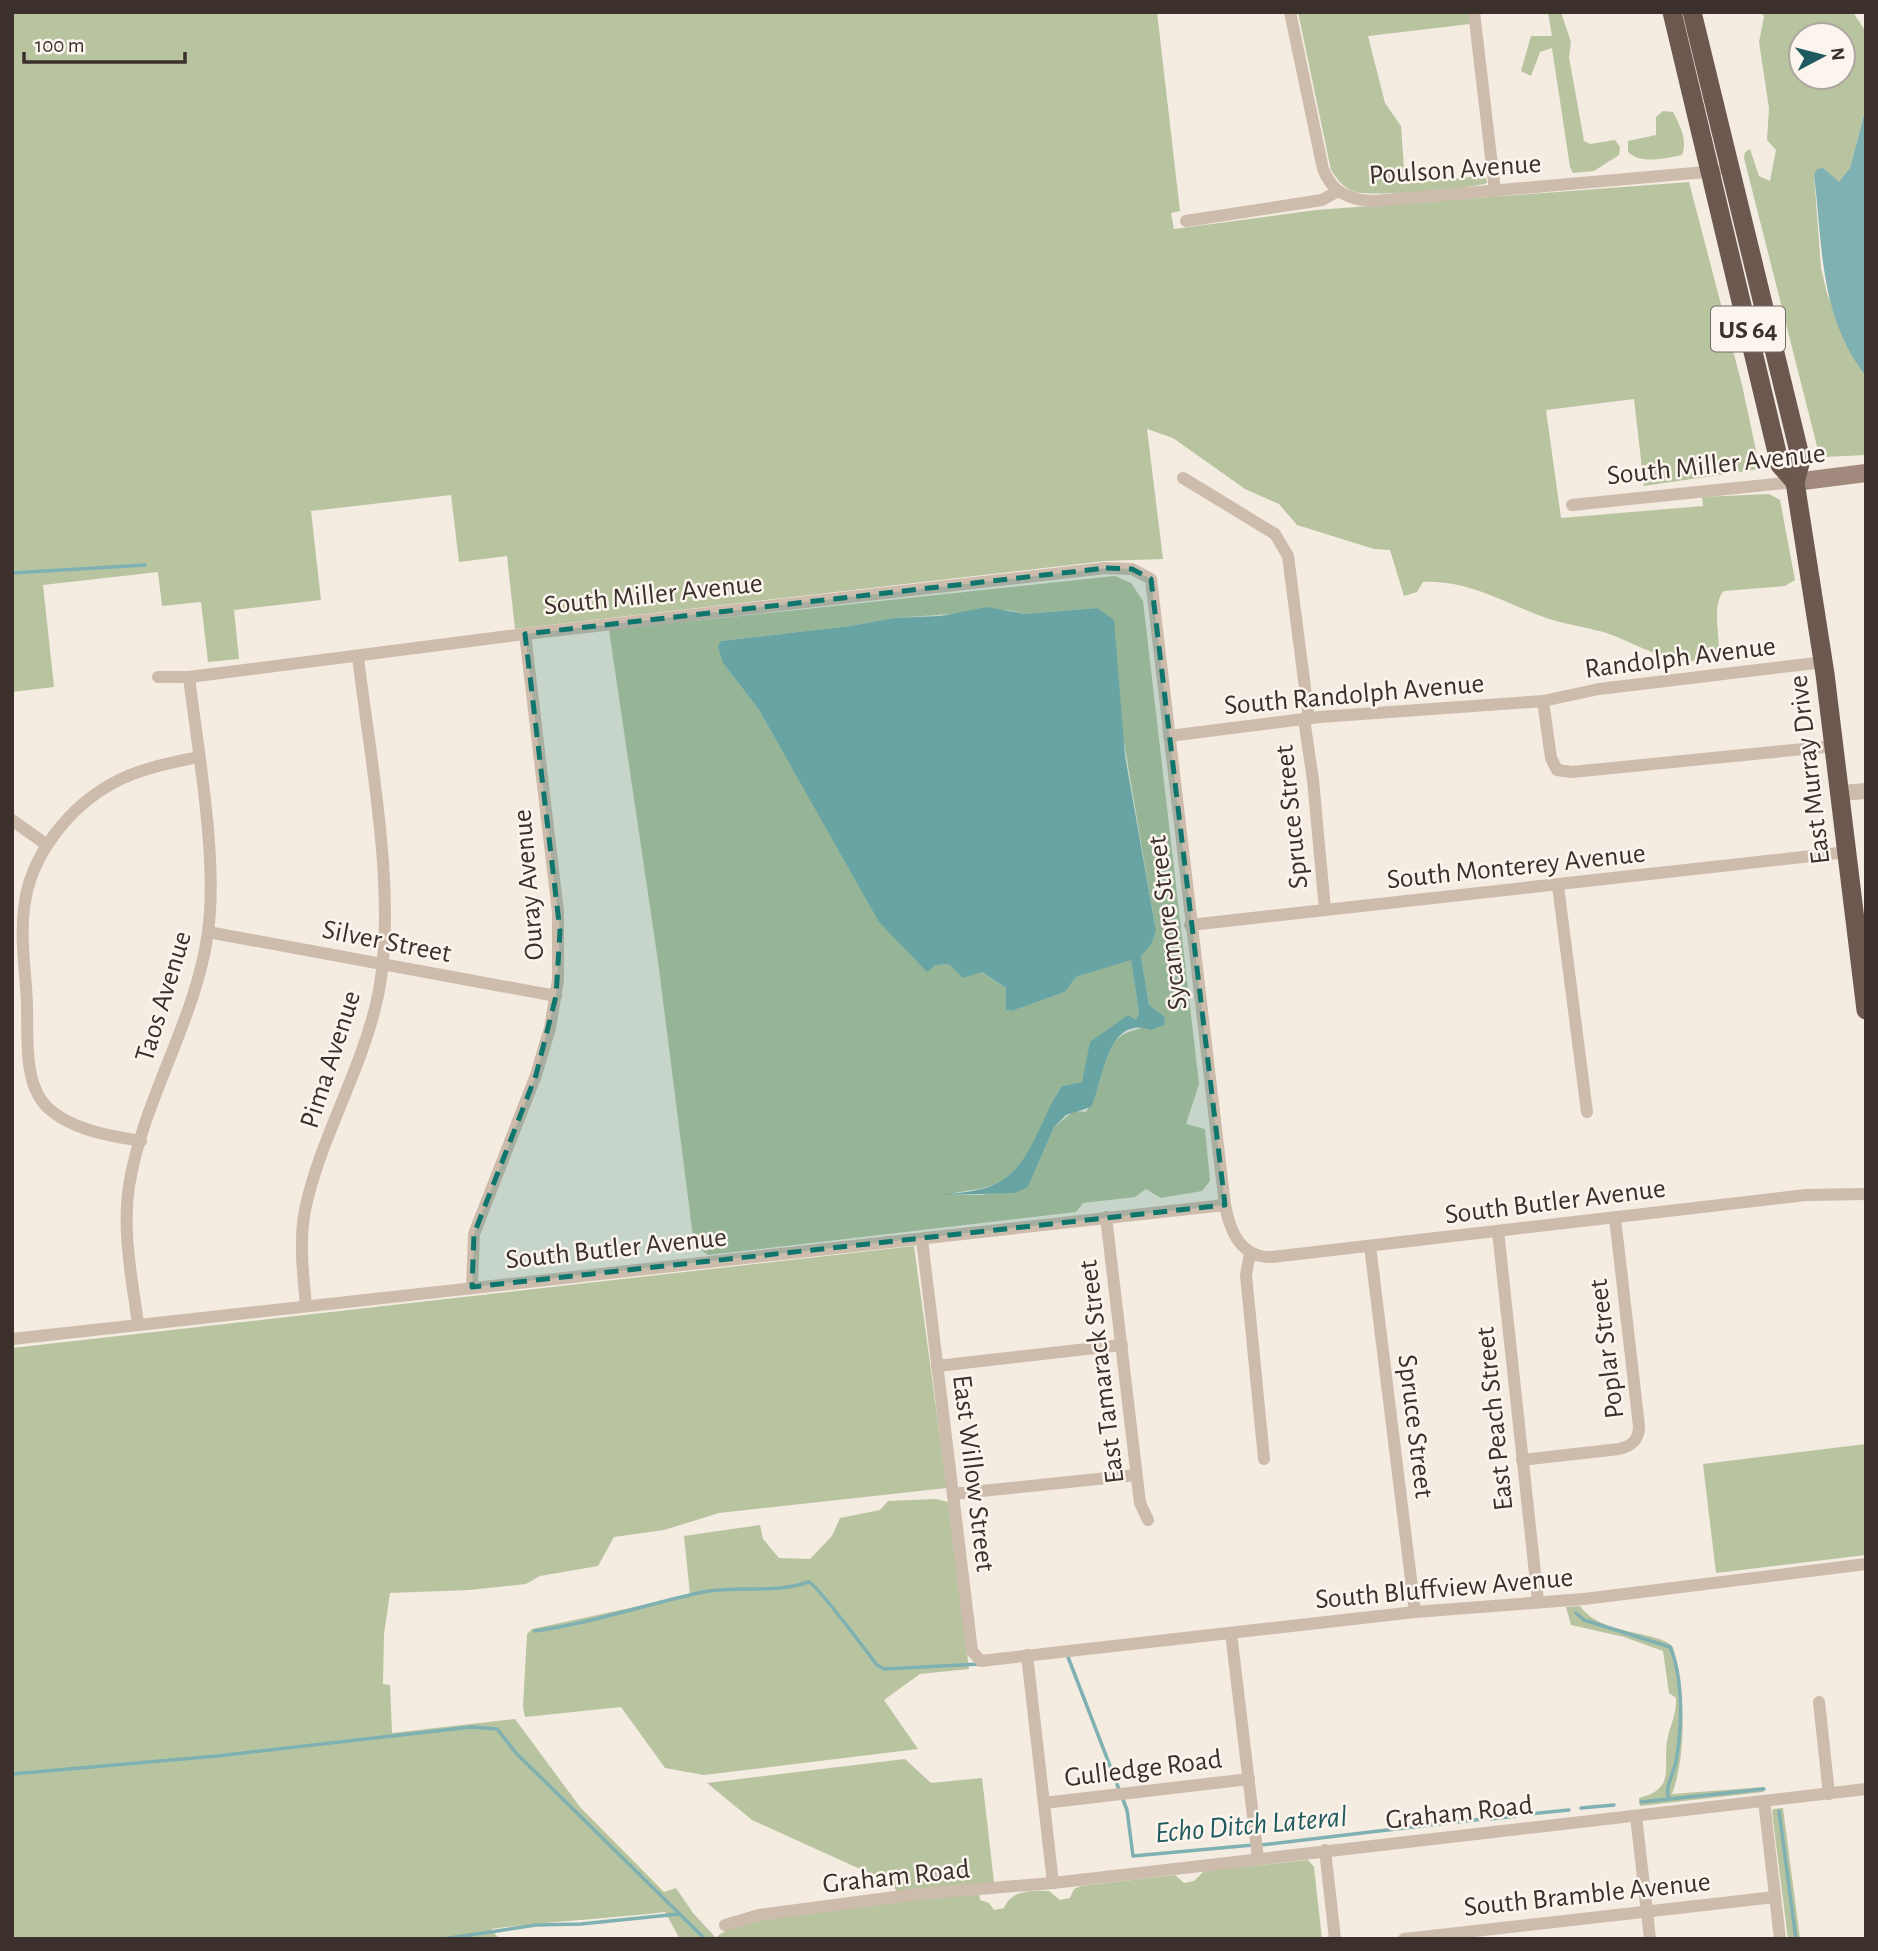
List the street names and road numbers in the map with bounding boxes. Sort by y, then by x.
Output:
street label: Poulson Avenue [1368,150,1542,190]
road number: US 64 [1711,306,1785,352]
street label: South Miller Avenue [1605,440,1827,490]
street label: South Miller Avenue [542,570,764,620]
street label: Randolph Avenue [1583,632,1777,684]
street label: South Randolph Avenue [1223,670,1485,720]
street label: East Murray Drive [1784,674,1835,866]
street label: Spruce Street [1270,743,1313,890]
street label: Ouray Avenue [508,808,550,961]
street label: Sycamore Street [1143,834,1193,1012]
street label: South Monterey Avenue [1386,839,1647,894]
street label: Silver Street [320,916,454,968]
street label: Taos Avenue [131,928,197,1065]
street label: Pima Avenue [296,987,366,1132]
street label: South Butler Avenue [1443,1175,1667,1229]
street label: South Butler Avenue [504,1223,728,1275]
street label: East Tamarack Street [1074,1258,1130,1485]
street label: Poplar Street [1585,1277,1629,1420]
street label: East Peach Street [1471,1325,1519,1512]
street label: Spruce Street [1392,1353,1438,1500]
street label: East Willow Street [947,1373,999,1573]
street label: South Bluffview Avenue [1314,1564,1574,1614]
street label: Gulledge Road [1063,1745,1224,1793]
street label: Graham Road [1384,1791,1534,1835]
street label: Graham Road [821,1855,971,1899]
street label: South Bramble Avenue [1463,1868,1712,1922]

